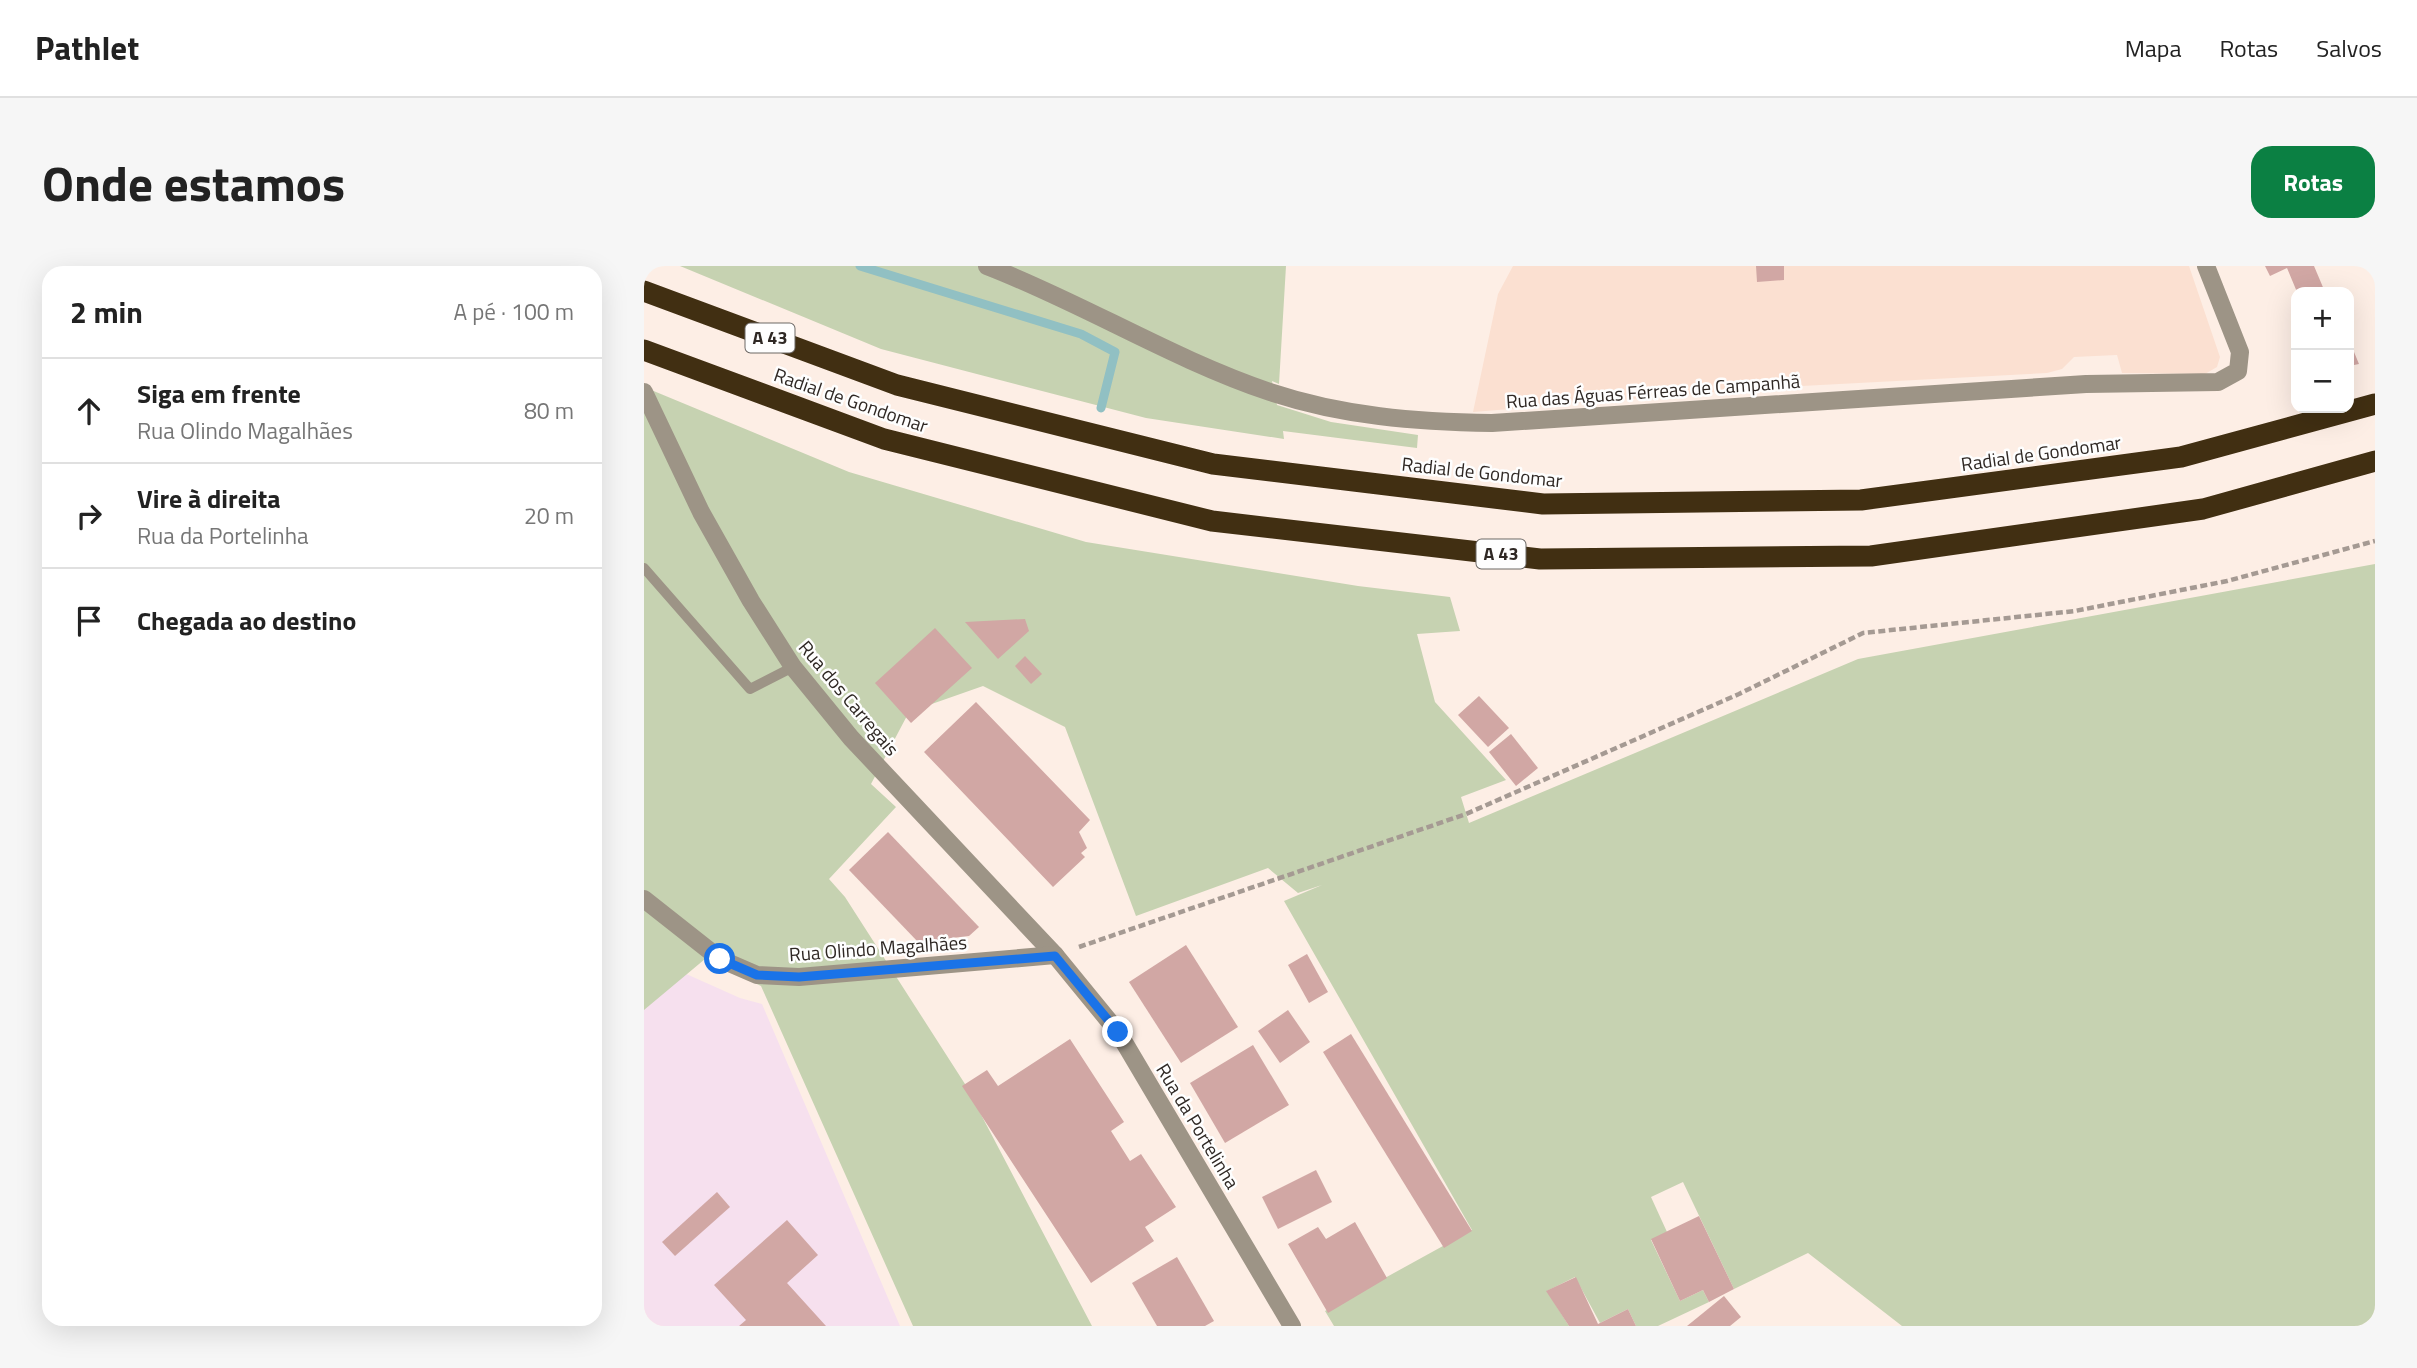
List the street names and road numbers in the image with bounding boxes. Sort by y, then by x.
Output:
road number: A 43 [746,324,794,352]
street label: Radial de Gondomar [770,360,933,440]
street label: Rua das Águas Férreas de Campanhã [1505,366,1802,415]
street label: Radial de Gondomar [1959,427,2123,478]
street label: Radial de Gondomar [1400,449,1564,494]
road number: A 43 [1476,540,1526,568]
street label: Rua dos Carregais [792,633,907,762]
street label: Rua Olindo Magalhães [788,927,968,968]
street label: Rua da Portelinha [1150,1058,1248,1194]

